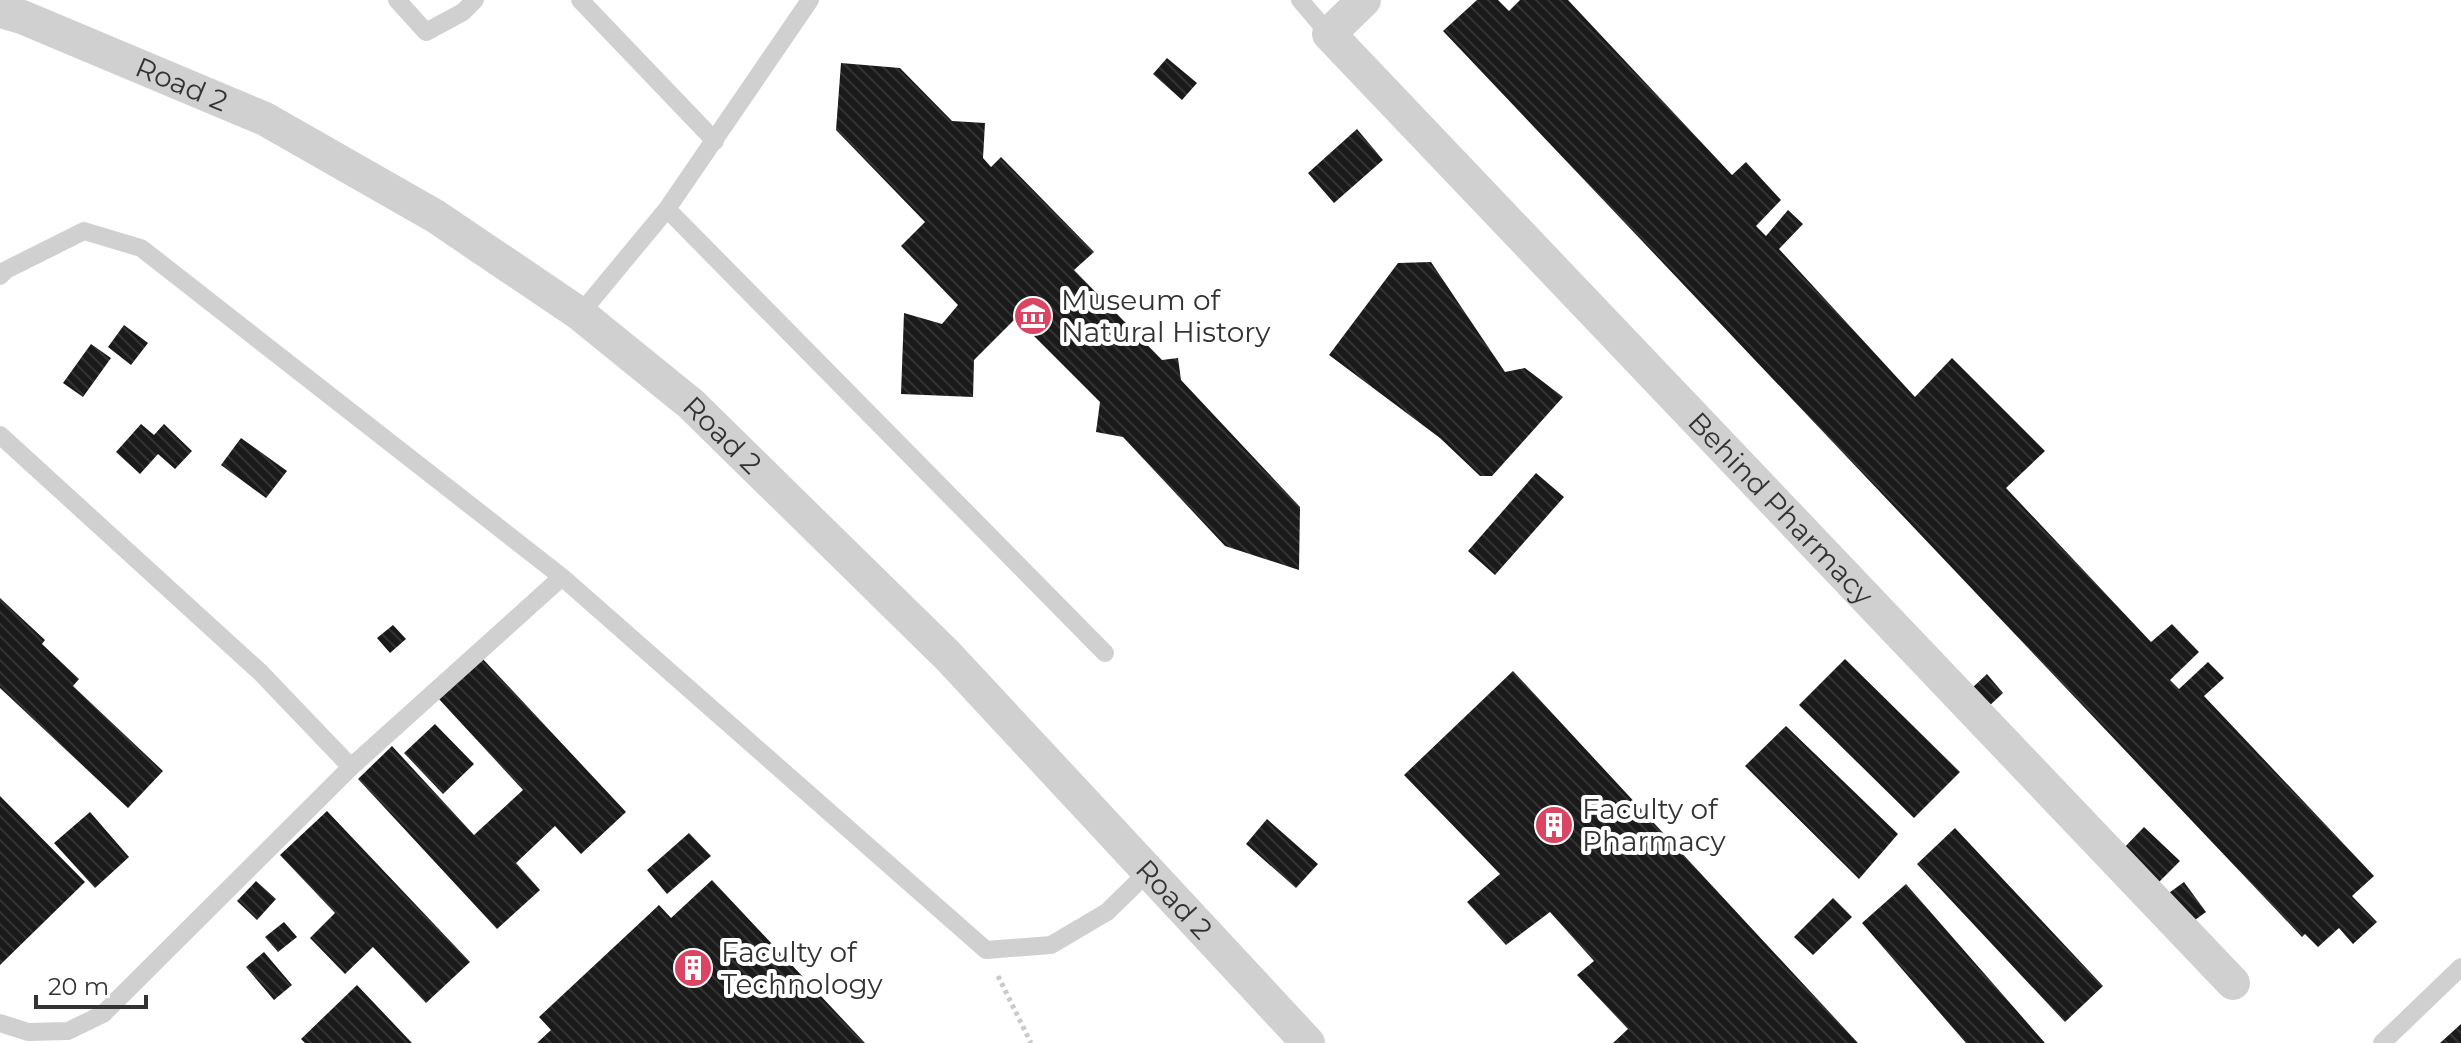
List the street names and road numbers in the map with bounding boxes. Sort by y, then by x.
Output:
street label: Road 2 [131,50,233,118]
street label: Road 2 [676,389,769,481]
street label: Behind Pharmacy [1681,405,1881,612]
street label: Road 2 [1129,852,1219,946]

